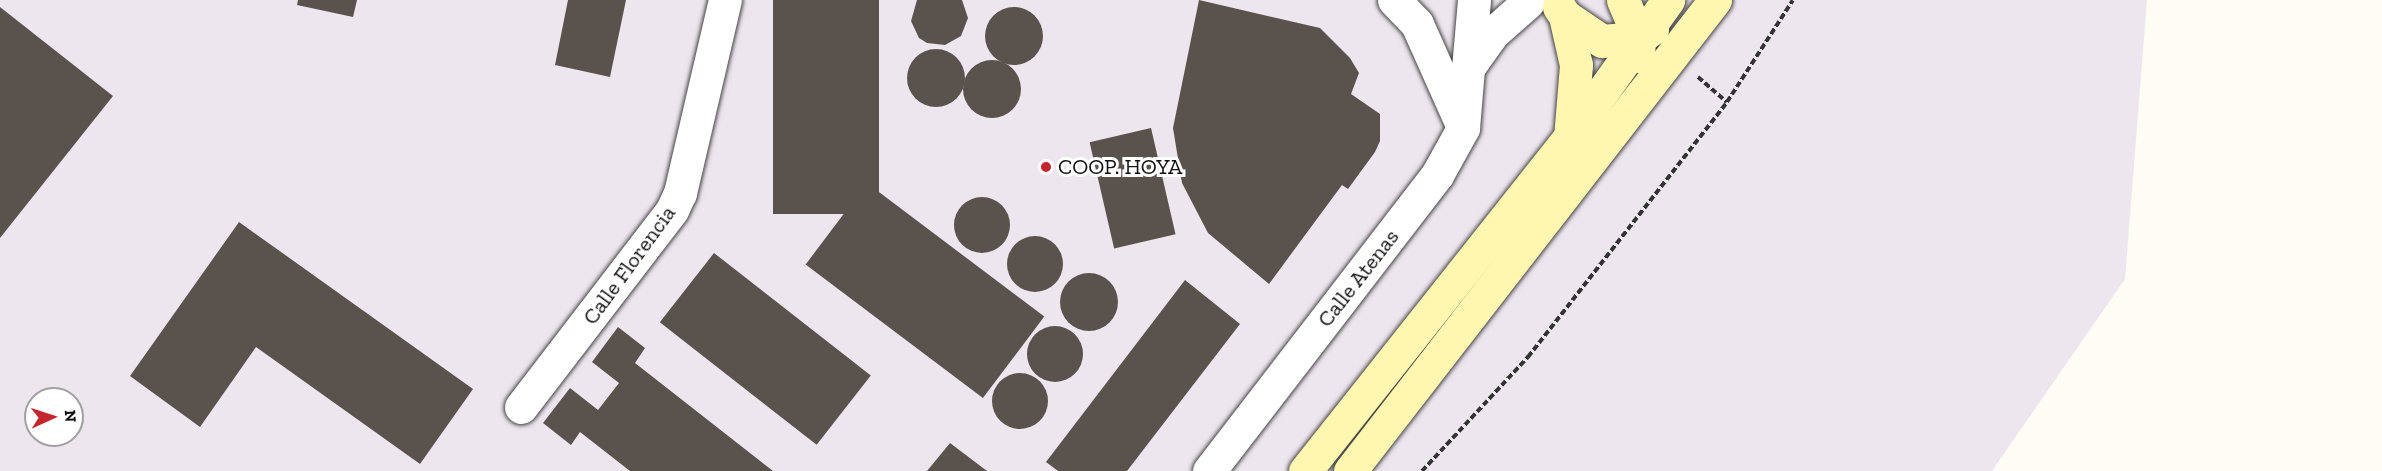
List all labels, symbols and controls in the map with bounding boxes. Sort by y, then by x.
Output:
place label: COOP. HOYA [1058,154,1182,180]
marker: COOP. HOYA [1039,160,1053,174]
street label: Calle Florencia [577,200,681,330]
street label: Calle Atenas [1312,224,1404,332]
north arrow [24,387,84,447]
text: N [61,410,80,423]

